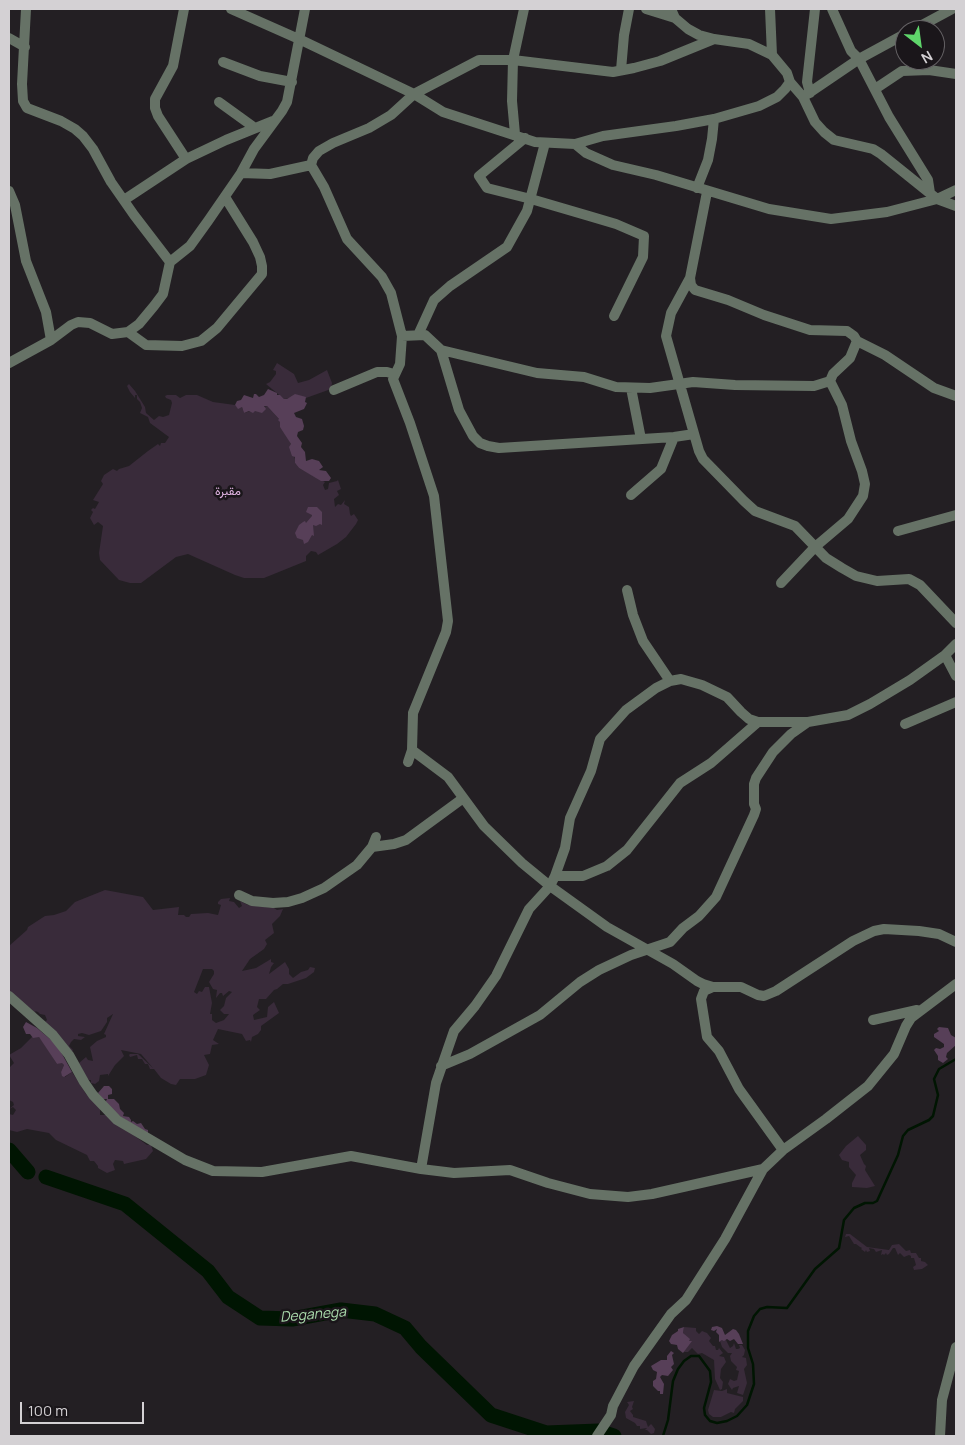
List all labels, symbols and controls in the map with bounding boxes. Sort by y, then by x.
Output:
north arrow [895,20,945,70]
text: N [918,47,936,68]
park label: مقبرة [215,485,241,499]
water label: Deganega [279,1304,347,1326]
scale bar [22,1392,146,1424]
text: 100 m [28,1400,68,1421]

